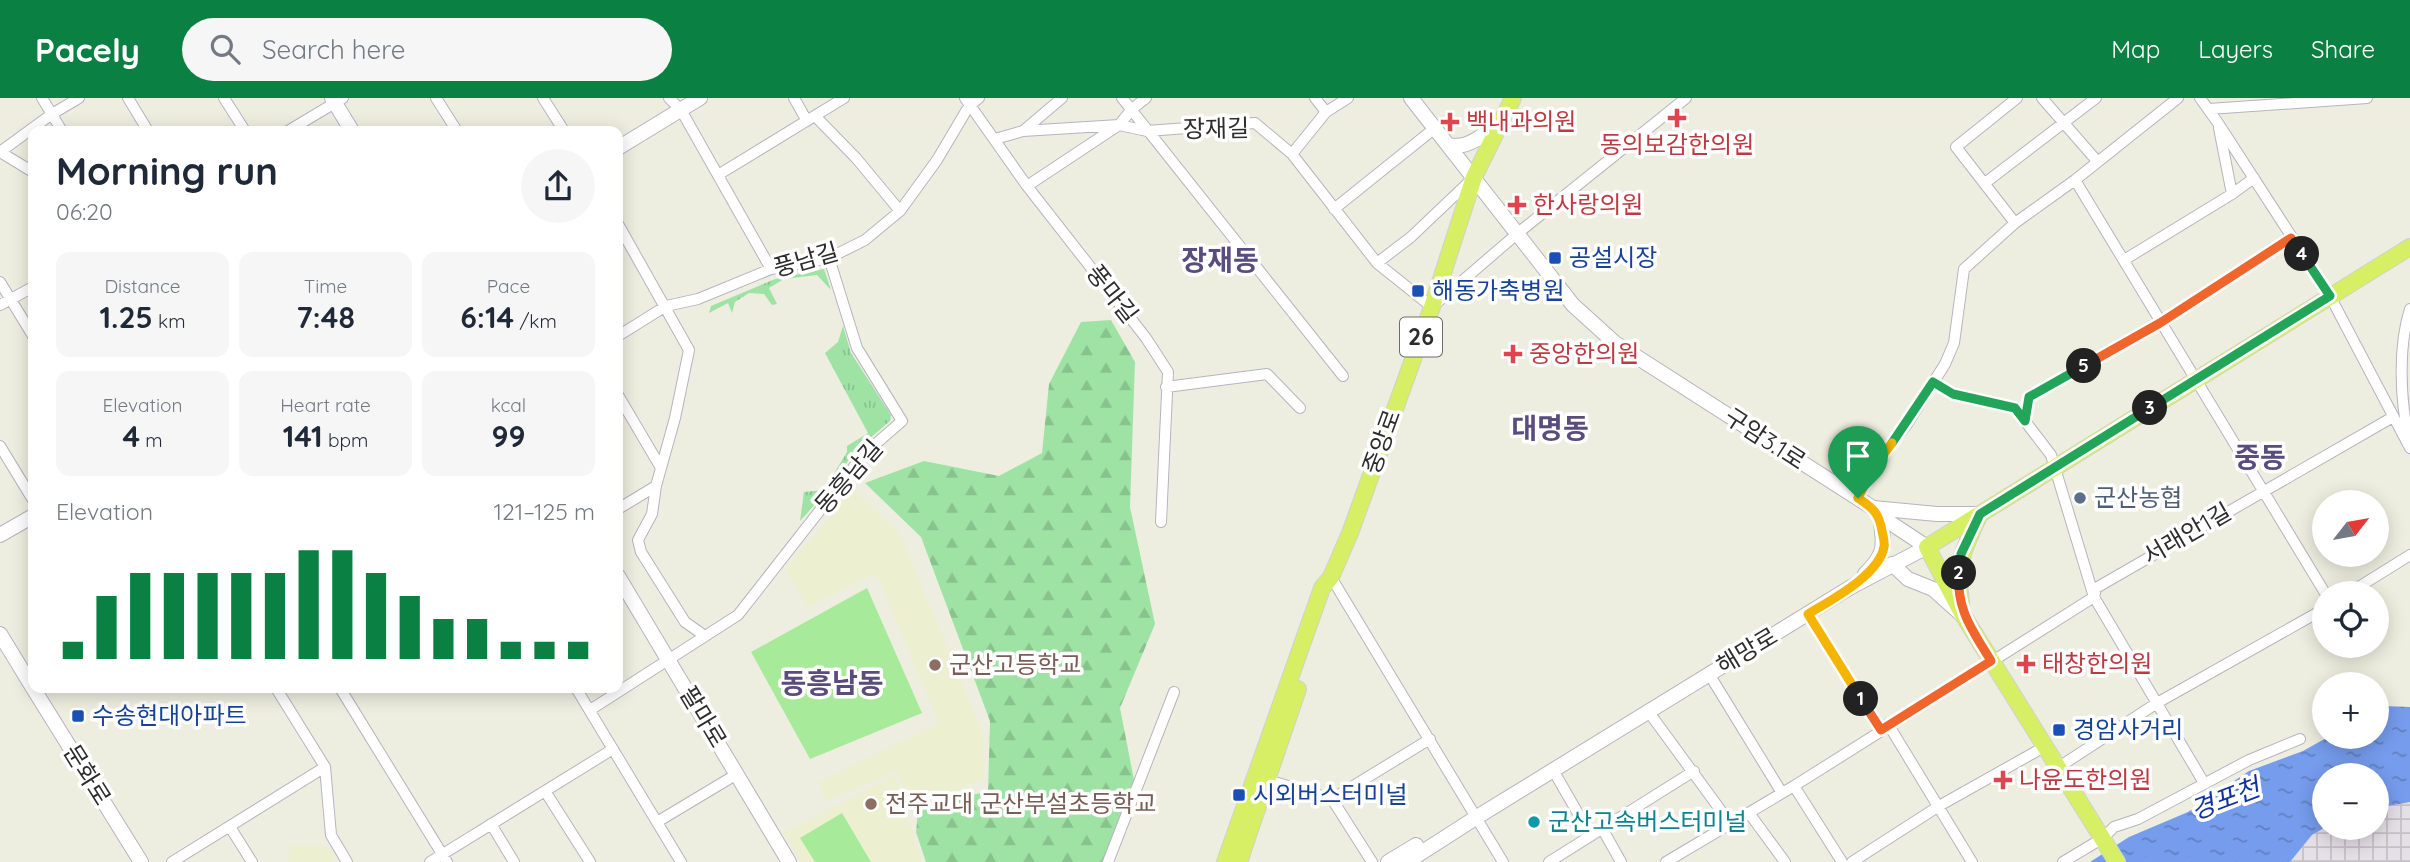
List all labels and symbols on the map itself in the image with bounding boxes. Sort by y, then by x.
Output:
place label: 백내과의원 [1466,106,1576,136]
marker: 동의보감한의원 [1667,108,1687,128]
street label: 장재길 [1183,112,1249,144]
marker: 백내과의원 [1440,112,1460,132]
place label: 동의보감한의원 [1600,129,1754,159]
place label: 한사랑의원 [1533,189,1643,219]
marker: 한사랑의원 [1507,195,1527,215]
street label: 풍남길 [770,235,842,283]
pin: 4 [2284,236,2320,272]
district label: 장재동 [1181,242,1259,277]
place label: 공설시장 [1569,242,1657,272]
marker: 공설시장 [1547,250,1563,266]
street label: 풍마길 [1081,258,1145,329]
place label: 해동가축병원 [1432,275,1564,305]
marker: 해동가축병원 [1410,283,1426,299]
road number: 26 [1400,318,1442,356]
place label: 중앙한의원 [1529,338,1639,368]
marker: 중앙한의원 [1503,344,1523,364]
pin: 5 [2066,348,2102,384]
pin: 3 [2132,390,2168,426]
street label: 구암3.1로 [1719,401,1812,476]
street label: 중앙로 [1356,405,1406,478]
district label: 대명동 [1511,410,1589,445]
pin [1828,426,1888,498]
street label: 동흥남길 [808,433,889,520]
district label: 중동 [2234,439,2286,474]
place label: 군산농협 [2094,482,2182,512]
marker: 군산농협 [2072,490,2088,506]
north arrow [2312,490,2389,567]
street label: 서래안1길 [2137,496,2236,570]
pin: 2 [1941,556,1976,590]
street label: 해망로 [1710,620,1783,680]
place label: 태창한의원 [2042,648,2152,678]
place label: 군산고등학교 [949,649,1081,679]
marker: 태창한의원 [2016,654,2036,674]
marker: 군산고등학교 [927,657,943,673]
district label: 동흥남동 [780,665,884,700]
street label: 팔마로 [674,680,734,753]
pin: 1 [1843,682,1878,716]
place label: 수송현대아파트 [92,700,247,730]
marker: 수송현대아파트 [70,708,86,724]
place label: 경암사거리 [2073,714,2183,744]
marker: 경암사거리 [2051,722,2067,738]
street label: 문화로 [58,738,118,811]
place label: 나윤도한의원 [2019,764,2151,794]
water label: 경포천 [2185,769,2267,827]
marker: 나윤도한의원 [1993,770,2013,790]
place label: 시외버스터미널 [1253,779,1408,809]
marker: 시외버스터미널 [1231,787,1247,803]
place label: 전주교대 군산부설초등학교 [885,788,1157,818]
marker: 전주교대 군산부설초등학교 [863,796,879,812]
place label: 군산고속버스터미널 [1548,806,1747,836]
marker: 군산고속버스터미널 [1526,814,1542,830]

